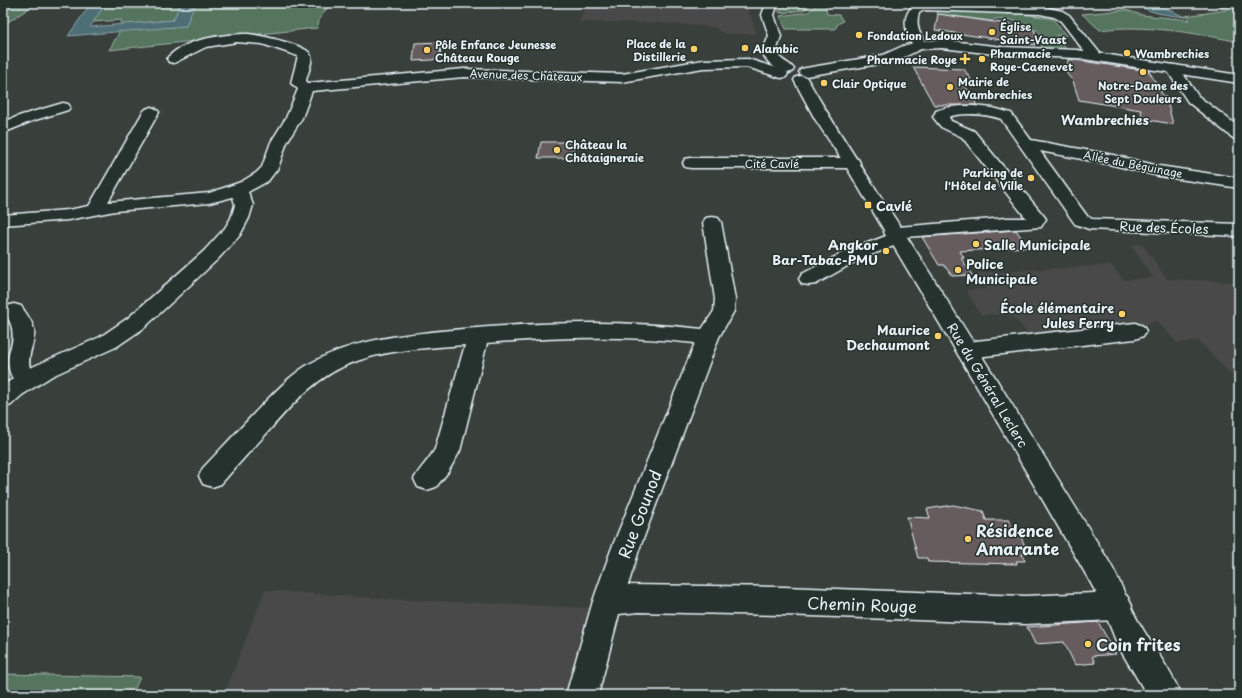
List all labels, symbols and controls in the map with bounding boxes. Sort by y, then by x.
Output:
place label: Église Saint-Vaast [1000,18,1067,48]
place label: Fondation Ledoux [867,27,963,44]
marker: Église Saint-Vaast [987,27,997,37]
marker: Fondation Ledoux [854,30,864,40]
place label: Place de la Distillerie [626,35,686,65]
place label: Pôle Enfance Jeunesse Château Rouge [435,36,556,66]
place label: Alambic [752,40,799,57]
marker: Alambic [740,43,750,53]
marker: Place de la Distillerie [689,44,699,54]
marker: Pôle Enfance Jeunesse Château Rouge [422,45,432,55]
place label: Pharmacie Roye-Caenevet [990,45,1073,75]
place label: Wambrechies [1135,45,1209,62]
marker: Wambrechies [1122,48,1132,58]
place label: Pharmacie Roye [867,51,957,68]
marker: Pharmacie Roye [960,54,970,64]
marker: Pharmacie Roye-Caenevet [977,54,987,64]
street label: Avenue des Châteaux [469,65,583,85]
marker: Notre-Dame des Sept Douleurs [1138,67,1148,77]
place label: Mairie de Wambrechies [958,73,1032,103]
place label: Clair Optique [832,75,907,92]
place label: Notre-Dame des Sept Douleurs [1098,77,1188,107]
marker: Clair Optique [819,78,829,88]
marker: Mairie de Wambrechies [945,82,955,92]
district label: Wambrechies [1061,110,1149,129]
place label: Château la Châtaigneraie [565,136,644,166]
marker: Château la Châtaigneraie [552,145,562,155]
street label: Allée du Béguinage [1082,146,1184,182]
street label: Cité Cavlé [745,155,799,172]
place label: Parking de l'Hôtel de Ville [945,164,1023,194]
marker: Parking de l'Hôtel de Ville [1026,173,1036,183]
place label: Cavlé [876,196,913,215]
marker: Cavlé [863,200,873,210]
street label: Rue des Écoles [1119,216,1209,238]
place label: Angkor Bar-Tabac-PMU [772,235,878,269]
place label: Salle Municipale [984,235,1091,254]
marker: Salle Municipale [971,239,981,249]
marker: Angkor Bar-Tabac-PMU [881,246,891,256]
place label: Police Municipale [966,254,1038,288]
marker: Police Municipale [953,265,963,275]
place label: École élémentaire Jules Ferry [1000,298,1114,332]
marker: École élémentaire Jules Ferry [1117,309,1127,319]
street label: Rue du Général Leclerc [943,319,1033,451]
place label: Maurice Dechaumont [846,320,930,354]
marker: Maurice Dechaumont [933,331,943,341]
street label: Rue Gounod [611,466,667,562]
place label: Résidence Amarante [975,518,1060,560]
marker: Résidence Amarante [963,534,973,544]
street label: Chemin Rouge [807,590,918,618]
place label: Coin frites [1096,632,1181,656]
marker: Coin frites [1083,639,1093,649]

